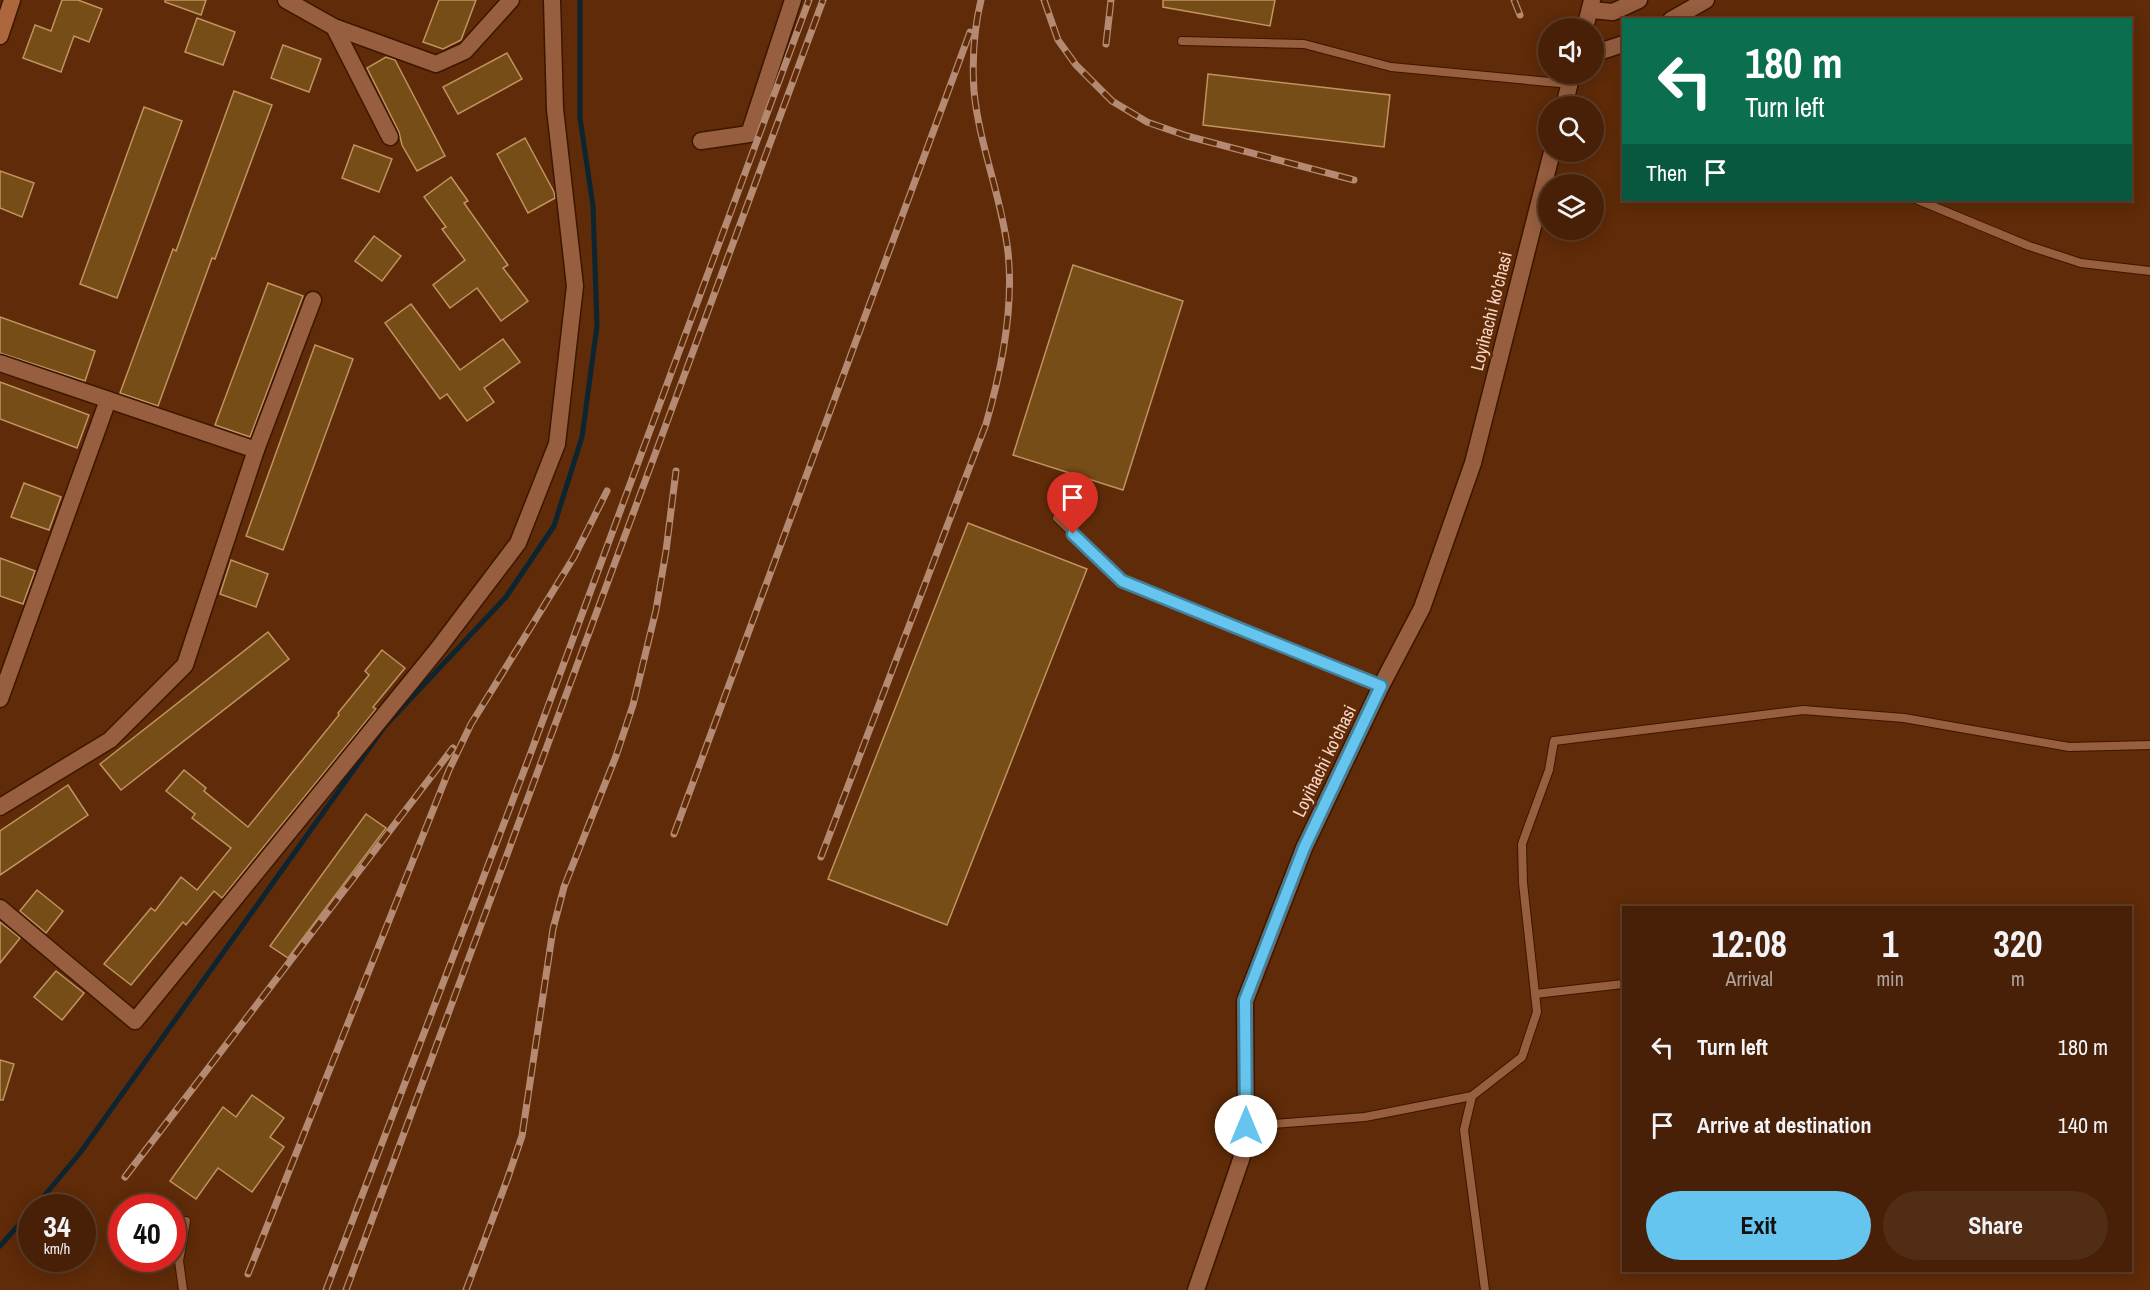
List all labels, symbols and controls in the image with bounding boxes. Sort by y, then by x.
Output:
map controls [1538,18,1604,240]
button: sound [1538,18,1604,84]
text: 180 m [1745,35,1843,91]
icon: left [1646,42,1724,120]
text: Turn left [1745,89,1824,125]
button: search [1538,96,1604,162]
icon: arrive [1699,156,1732,189]
text: Then [1646,158,1687,188]
button: layers [1538,174,1604,240]
street label: Loyihachi ko'chasi [1464,249,1518,373]
pin [1047,472,1098,534]
icon: arrive [1056,481,1089,514]
street label: Loyihachi ko'chasi [1286,701,1362,821]
text: 12:08 [1711,920,1787,968]
text: 1 [1882,920,1898,968]
text: 320 [1993,920,2043,968]
text: Arrival [1726,965,1773,992]
text: min [1876,965,1904,992]
text: m [2011,965,2025,992]
icon: left [1646,1031,1679,1064]
text: Turn left [1697,1032,1768,1062]
text: 180 m [2058,1032,2108,1062]
position arrow [1214,1094,1278,1158]
icon: arrive [1646,1109,1679,1142]
text: Arrive at destination [1697,1110,1871,1140]
text: 140 m [2058,1110,2108,1140]
button: Exit [1646,1191,1871,1260]
button: Share [1883,1191,2108,1260]
speed limit sign: 40 [108,1194,186,1272]
text: 34 [43,1206,71,1246]
text: km/h [44,1238,70,1259]

